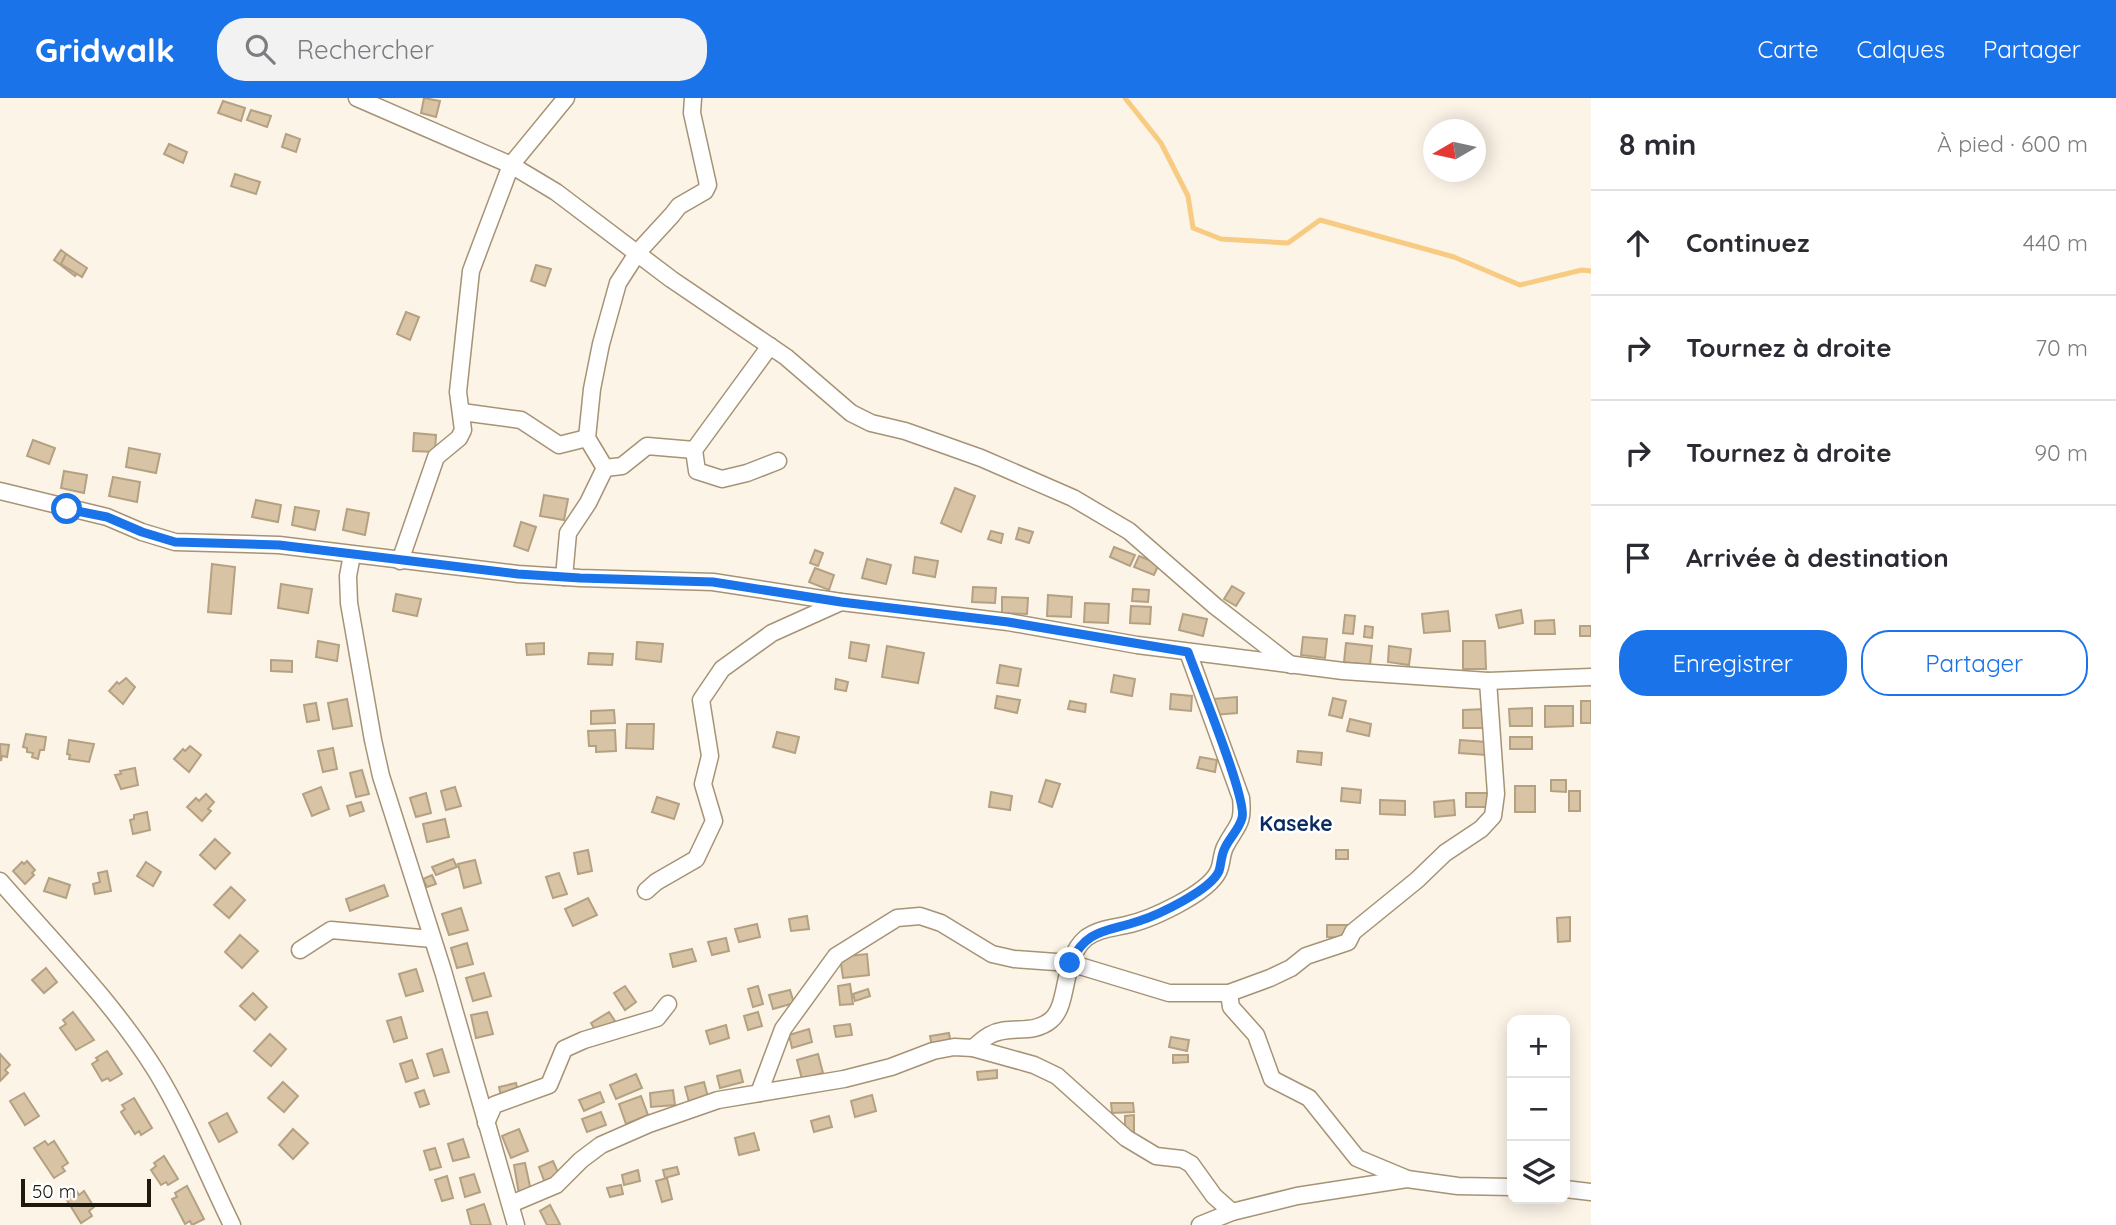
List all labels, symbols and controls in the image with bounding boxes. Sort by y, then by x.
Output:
search box [217,18,707,81]
text: Gridwalk [35,29,175,70]
icon: search [241,30,279,68]
text: Rechercher [297,33,434,66]
text: Carte [1757,34,1819,64]
text: Calques [1857,34,1945,64]
text: Partager [1983,34,2081,64]
north arrow [1423,119,1486,182]
text: 8 min [1619,125,1696,163]
text: À pied · 600 m [1937,129,2088,158]
icon: ahead [1619,224,1657,262]
text: Continuez [1686,226,1809,259]
text: 440 m [2023,228,2088,257]
icon: right [1619,329,1657,367]
text: Tournez à droite [1686,331,1891,364]
text: 70 m [2035,333,2088,362]
icon: right [1619,434,1657,472]
text: Tournez à droite [1686,436,1891,469]
text: 90 m [2034,438,2088,467]
route start [51,493,82,524]
icon: arrive [1619,539,1657,577]
text: Arrivée à destination [1686,541,1949,574]
button: Enregistrer [1619,630,1847,696]
button: Partager [1861,630,2088,696]
district label: Kaseke [1259,810,1333,836]
route end [1054,947,1085,978]
map controls [1507,1015,1570,1204]
button: + [1507,1015,1570,1078]
button: − [1507,1078,1570,1141]
button: layers [1507,1141,1570,1204]
scale bar [21,1176,150,1208]
text: 50 m [32,1179,76,1203]

